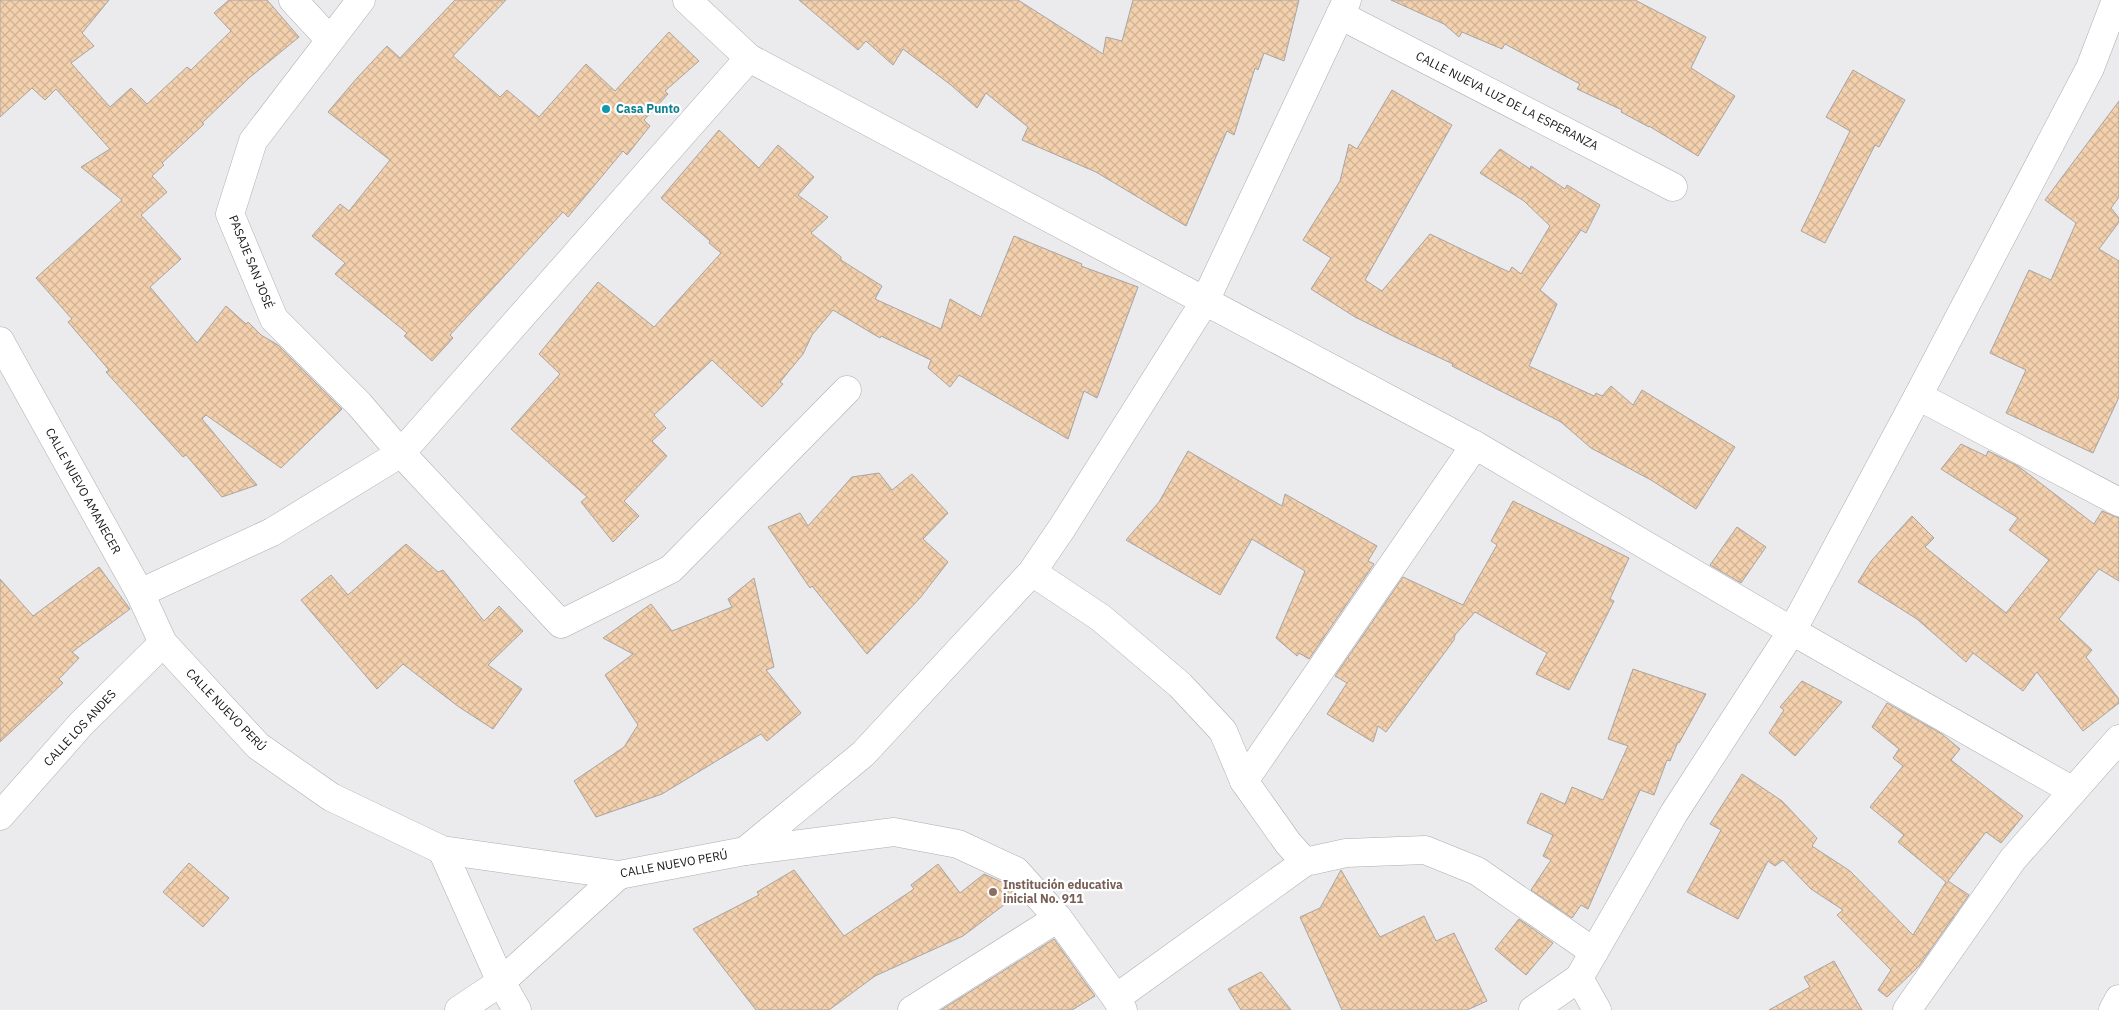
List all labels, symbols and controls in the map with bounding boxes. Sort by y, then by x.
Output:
street label: CALLE NUEVA LUZ DE LA ESPERANZA [1413,48,1601,153]
place label: Casa Punto [616,101,680,116]
marker: Casa Punto [600,103,612,115]
street label: PASAJE SAN JOSÉ [226,213,277,311]
street label: CALLE NUEVO AMANECER [43,425,125,557]
street label: CALLE NUEVO PERÚ [183,665,270,754]
street label: CALLE LOS ANDES [40,686,119,769]
street label: CALLE NUEVO PERÚ [619,847,729,880]
place label: Institución educativa inicial No. 911 [1003,877,1123,906]
marker: Institución educativa inicial No. 911 [987,886,999,898]

